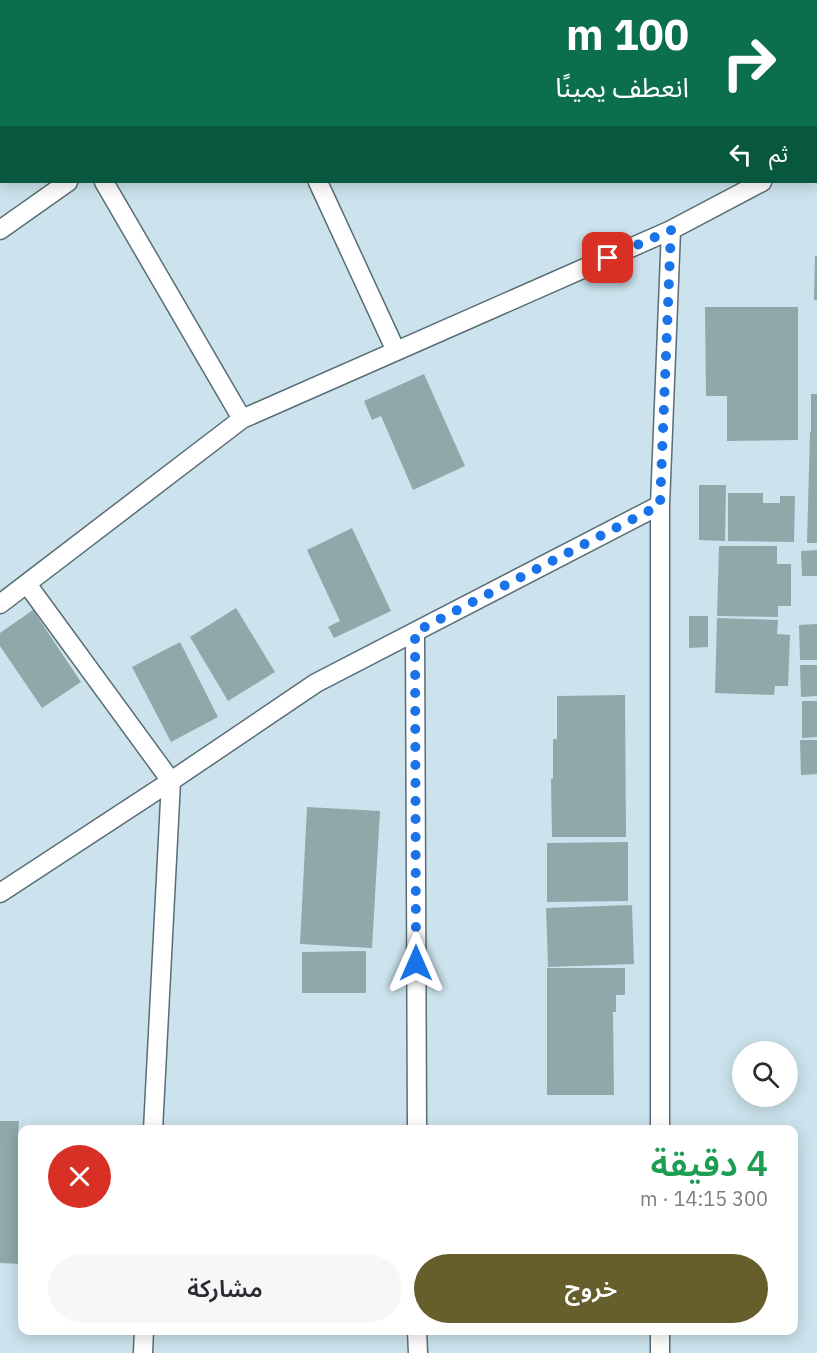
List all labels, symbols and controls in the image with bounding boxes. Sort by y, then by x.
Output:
text: 100 m [566,7,689,62]
icon: right [710,24,788,102]
text: انعطف يمينًا [555,69,689,104]
icon: left [724,138,757,171]
text: ثم [769,139,788,168]
pin [582,232,633,283]
icon: arrive [591,241,624,274]
position arrow [384,931,448,995]
map controls [732,1041,798,1107]
button: search [732,1041,798,1107]
text: 4 دقيقة [651,1139,768,1186]
button: close [48,1145,111,1208]
text: 300 m · 14:15 [640,1185,768,1212]
button: مشاركة [48,1254,402,1323]
button: خروج [414,1254,768,1323]

